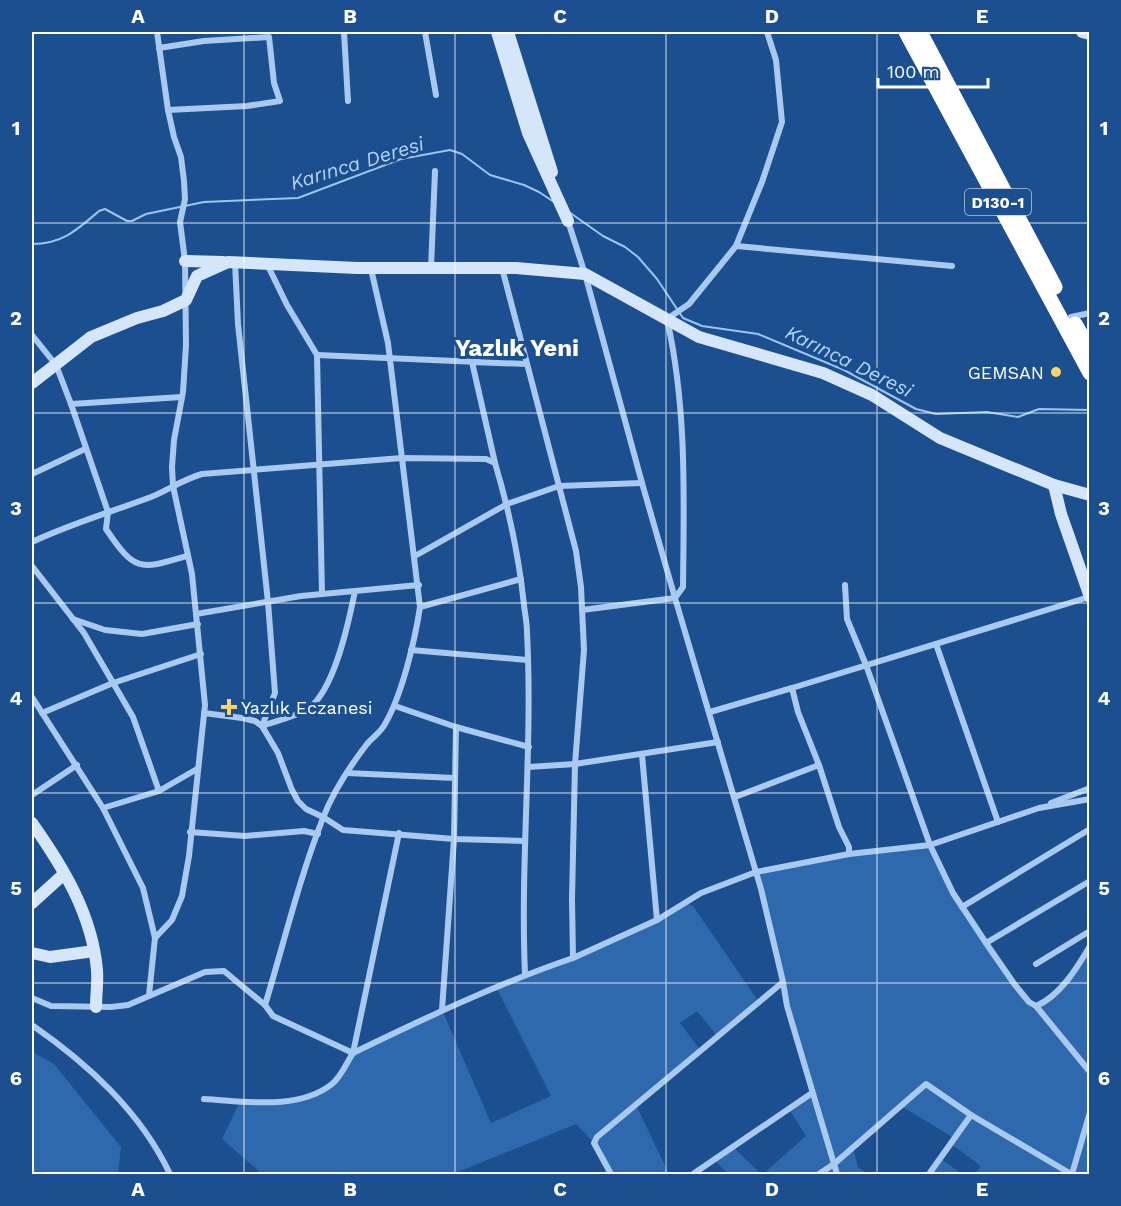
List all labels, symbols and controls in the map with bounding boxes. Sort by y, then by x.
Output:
text: A [131,4,145,28]
text: B [343,4,357,28]
text: C [553,4,567,28]
text: D [765,4,779,28]
text: E [976,4,988,28]
scale bar [878,51,988,89]
text: 100 m [887,61,940,82]
text: 1 [12,116,20,140]
text: 1 [1100,116,1108,140]
water label: Karınca Deresi [287,131,428,195]
road number: D130-1 [965,189,1031,215]
text: 2 [10,306,22,330]
text: 2 [1098,306,1110,330]
water label: Karınca Deresi [781,320,917,403]
district label: Yazlık Yeni [455,334,579,362]
place label: GEMSAN [968,362,1044,383]
marker: GEMSAN [1049,365,1063,379]
text: 3 [10,496,22,520]
text: 3 [1098,496,1110,520]
text: 4 [10,686,23,710]
text: 4 [1098,686,1111,710]
place label: Yazlık Eczanesi [241,697,373,718]
marker: Yazlık Eczanesi [222,700,236,714]
text: 5 [10,876,22,900]
text: 5 [1098,876,1110,900]
text: 6 [10,1066,22,1090]
text: 6 [1098,1066,1110,1090]
text: A [131,1177,145,1201]
text: B [343,1177,357,1201]
text: C [553,1177,567,1201]
text: D [765,1177,779,1201]
text: E [976,1177,988,1201]

